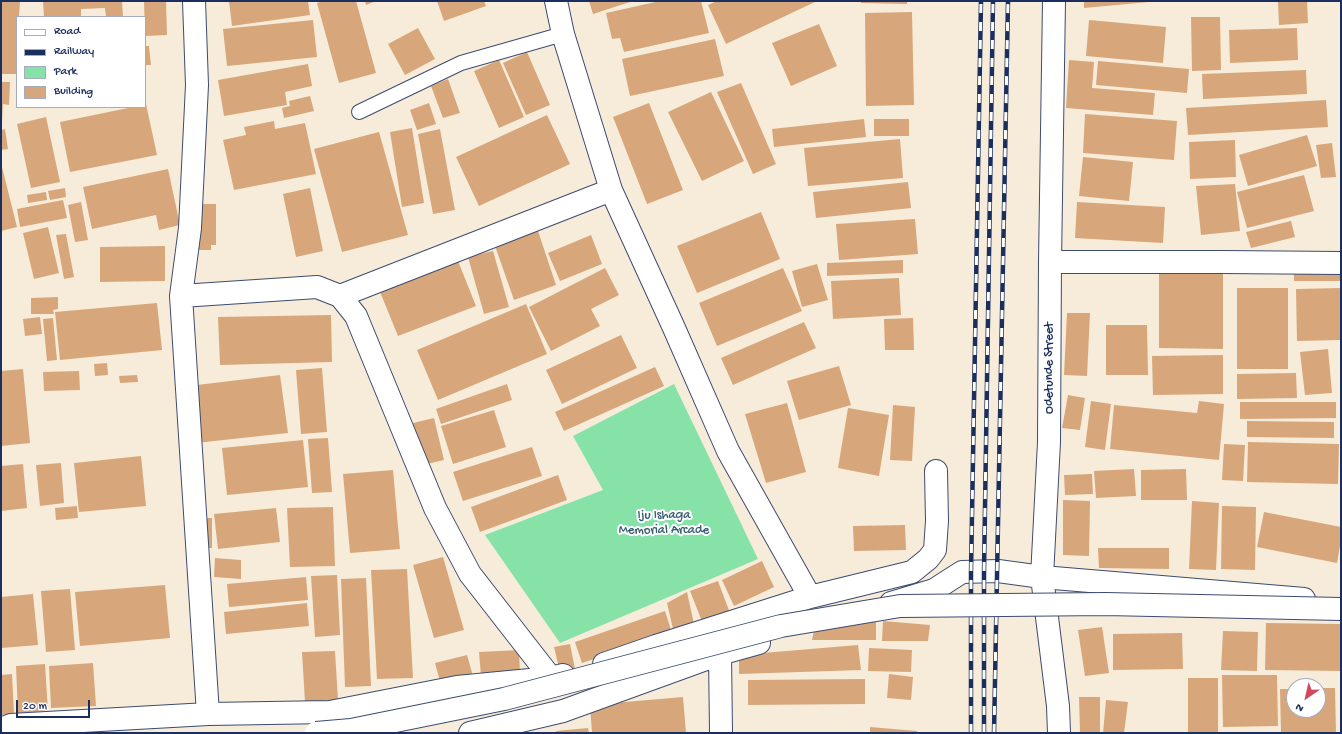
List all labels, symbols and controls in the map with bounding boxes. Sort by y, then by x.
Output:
legend [16,16,146,108]
text: Road [54,25,80,39]
text: Railway [54,45,94,59]
text: Park [54,65,77,79]
text: Building [54,85,93,99]
street label: Odetunde Street [1042,322,1058,414]
park label: Iju Ishaga Memorial Arcade [619,508,709,539]
north arrow [1286,678,1326,718]
scale bar [18,692,92,718]
text: 20 m [23,700,47,714]
text: N [1294,700,1306,714]

